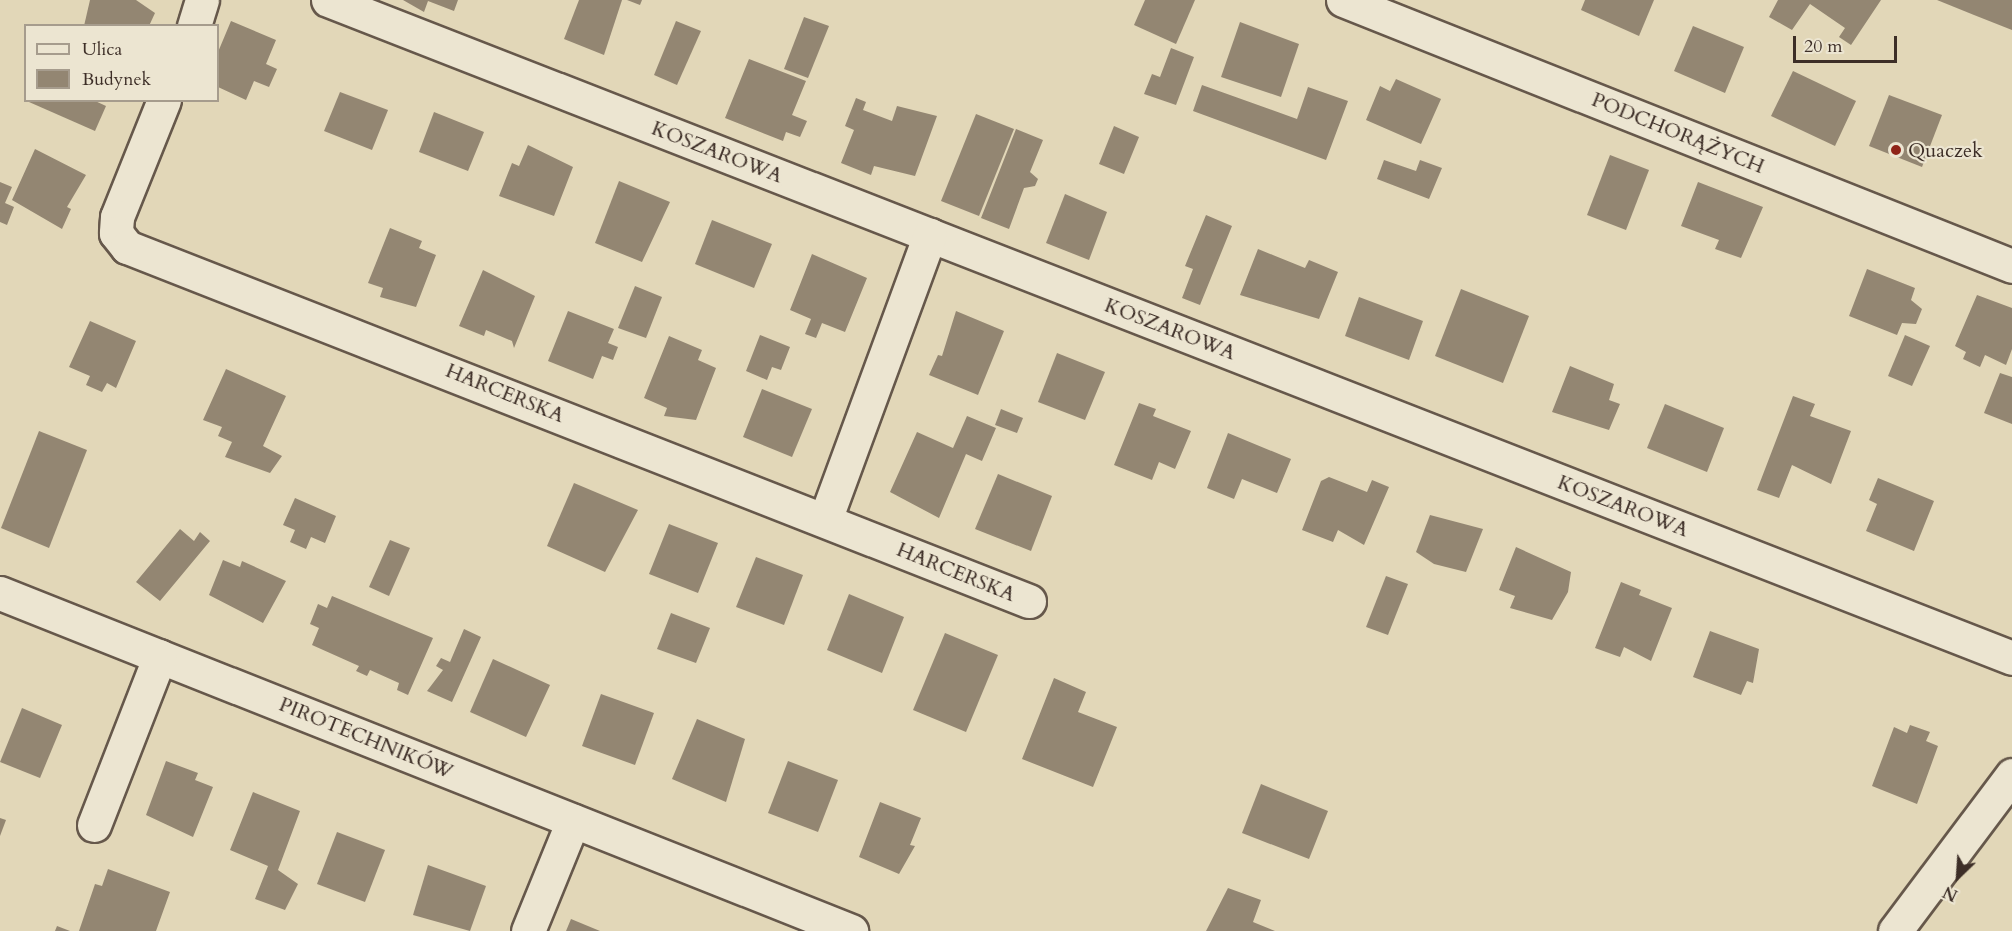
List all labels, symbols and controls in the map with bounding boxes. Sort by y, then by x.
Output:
legend [24,24,219,102]
scale bar [1796,24,1900,62]
text: 20 m [1804,34,1843,59]
text: Ulica [82,37,122,62]
text: Budynek [82,67,151,92]
street label: PODCHORĄŻYCH [1588,87,1768,179]
street label: KOSZAROWA [648,116,786,188]
place label: Quaczek [1908,138,1983,162]
marker: Quaczek [1889,143,1903,157]
street label: KOSZAROWA [1101,293,1239,365]
street label: HARCERSKA [442,358,568,428]
street label: KOSZAROWA [1554,470,1692,542]
street label: HARCERSKA [893,537,1019,607]
street label: PIROTECHNIKÓW [276,692,456,784]
north arrow [1928,847,1988,907]
text: N [1939,880,1961,906]

